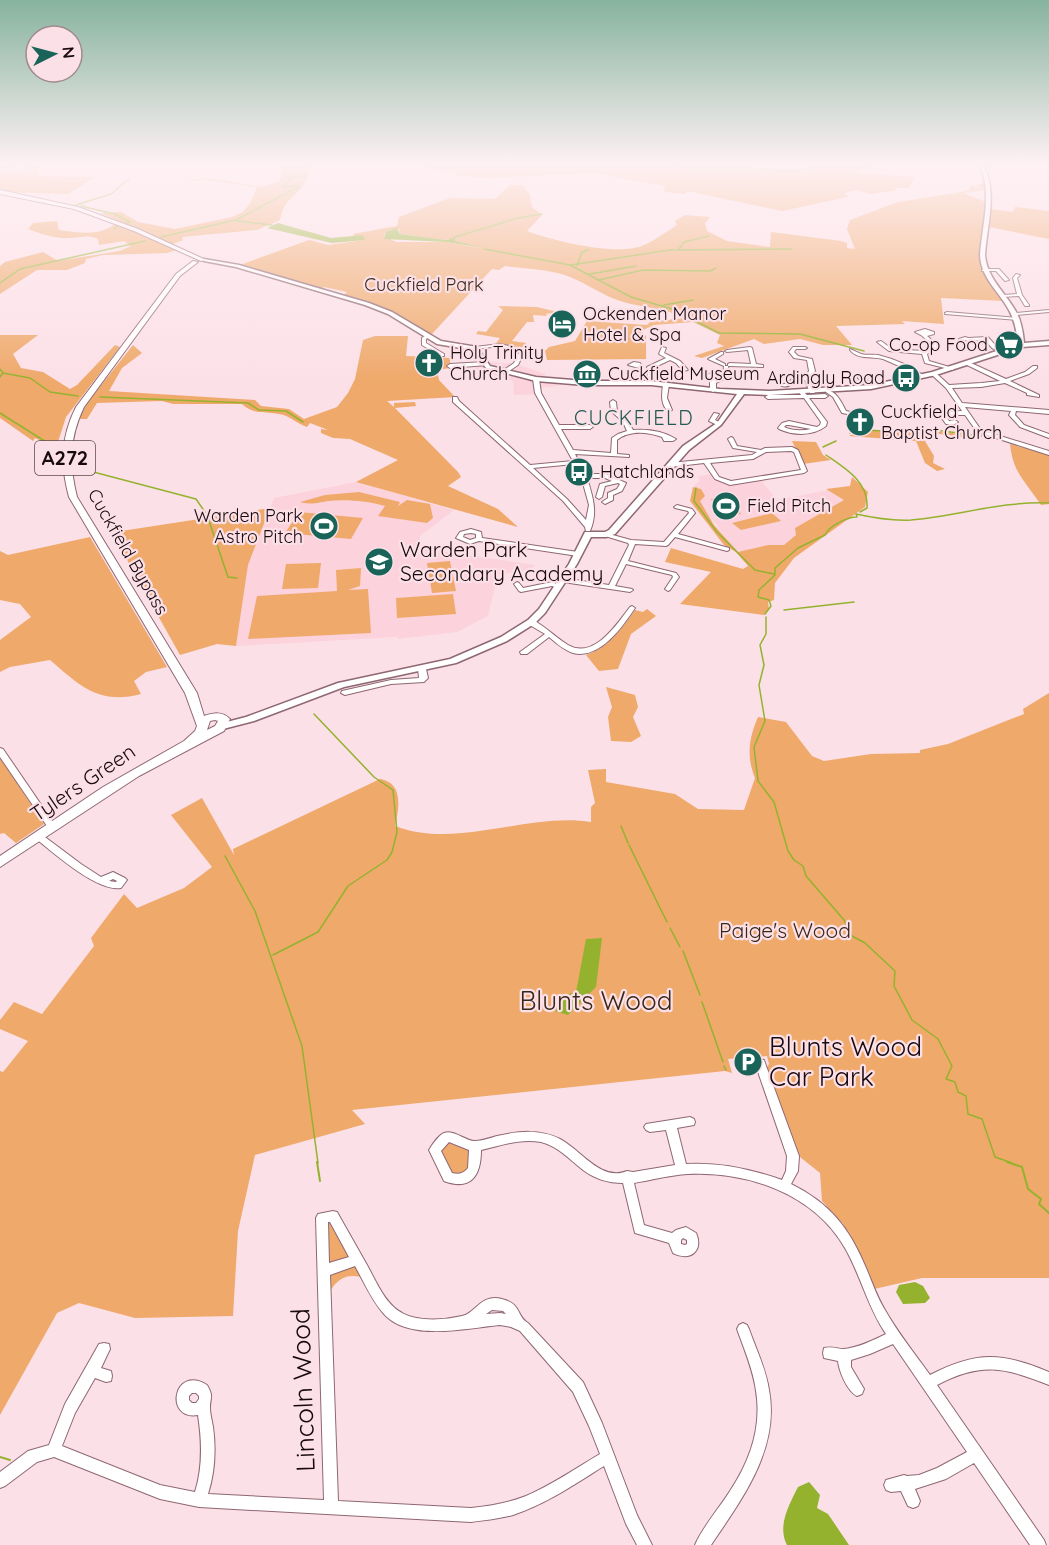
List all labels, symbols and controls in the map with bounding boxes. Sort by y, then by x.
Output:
north arrow [24,24,84,84]
text: N [58,46,79,59]
park label: Cuckfield Park [364,273,484,296]
place label: Ockenden Manor Hotel & Spa [583,302,727,346]
hotel icon: Ockenden Manor Hotel & Spa [546,308,578,340]
supermarket icon: Co-op Food [993,329,1025,361]
place label: Co-op Food [889,333,988,356]
place label: Holy Trinity Church [450,341,544,385]
church icon: Holy Trinity Church [413,347,445,379]
museum icon: Cuckfield Museum [571,358,603,390]
place label: Cuckfield Museum [608,362,760,385]
bus stop icon: Ardingly Road [890,362,922,394]
place label: Ardingly Road [767,366,885,389]
place label: Cuckfield Baptist Church [881,400,1002,444]
district label: CUCKFIELD [574,405,694,430]
church icon: Cuckfield Baptist Church [844,406,876,438]
road number: A272 [35,441,95,475]
bus stop icon: Hatchlands [563,456,595,488]
place label: Hatchlands [600,460,694,483]
street label: Cuckfield Bypass [83,485,174,619]
sports icon: Field Pitch [710,490,742,522]
place label: Field Pitch [747,494,831,517]
place label: Warden Park Astro Pitch [194,504,303,548]
sports icon: Warden Park Astro Pitch [308,510,340,542]
place label: Warden Park Secondary Academy [400,536,603,586]
school or university icon: Warden Park Secondary Academy [363,546,395,578]
street label: Tylers Green [25,738,140,827]
park label: Paige's Wood [719,917,851,943]
park label: Blunts Wood [519,984,673,1017]
place label: Blunts Wood Car Park [769,1030,922,1093]
parking icon: Blunts Wood Car Park [732,1046,764,1078]
street label: Lincoln Wood [283,1308,322,1472]

